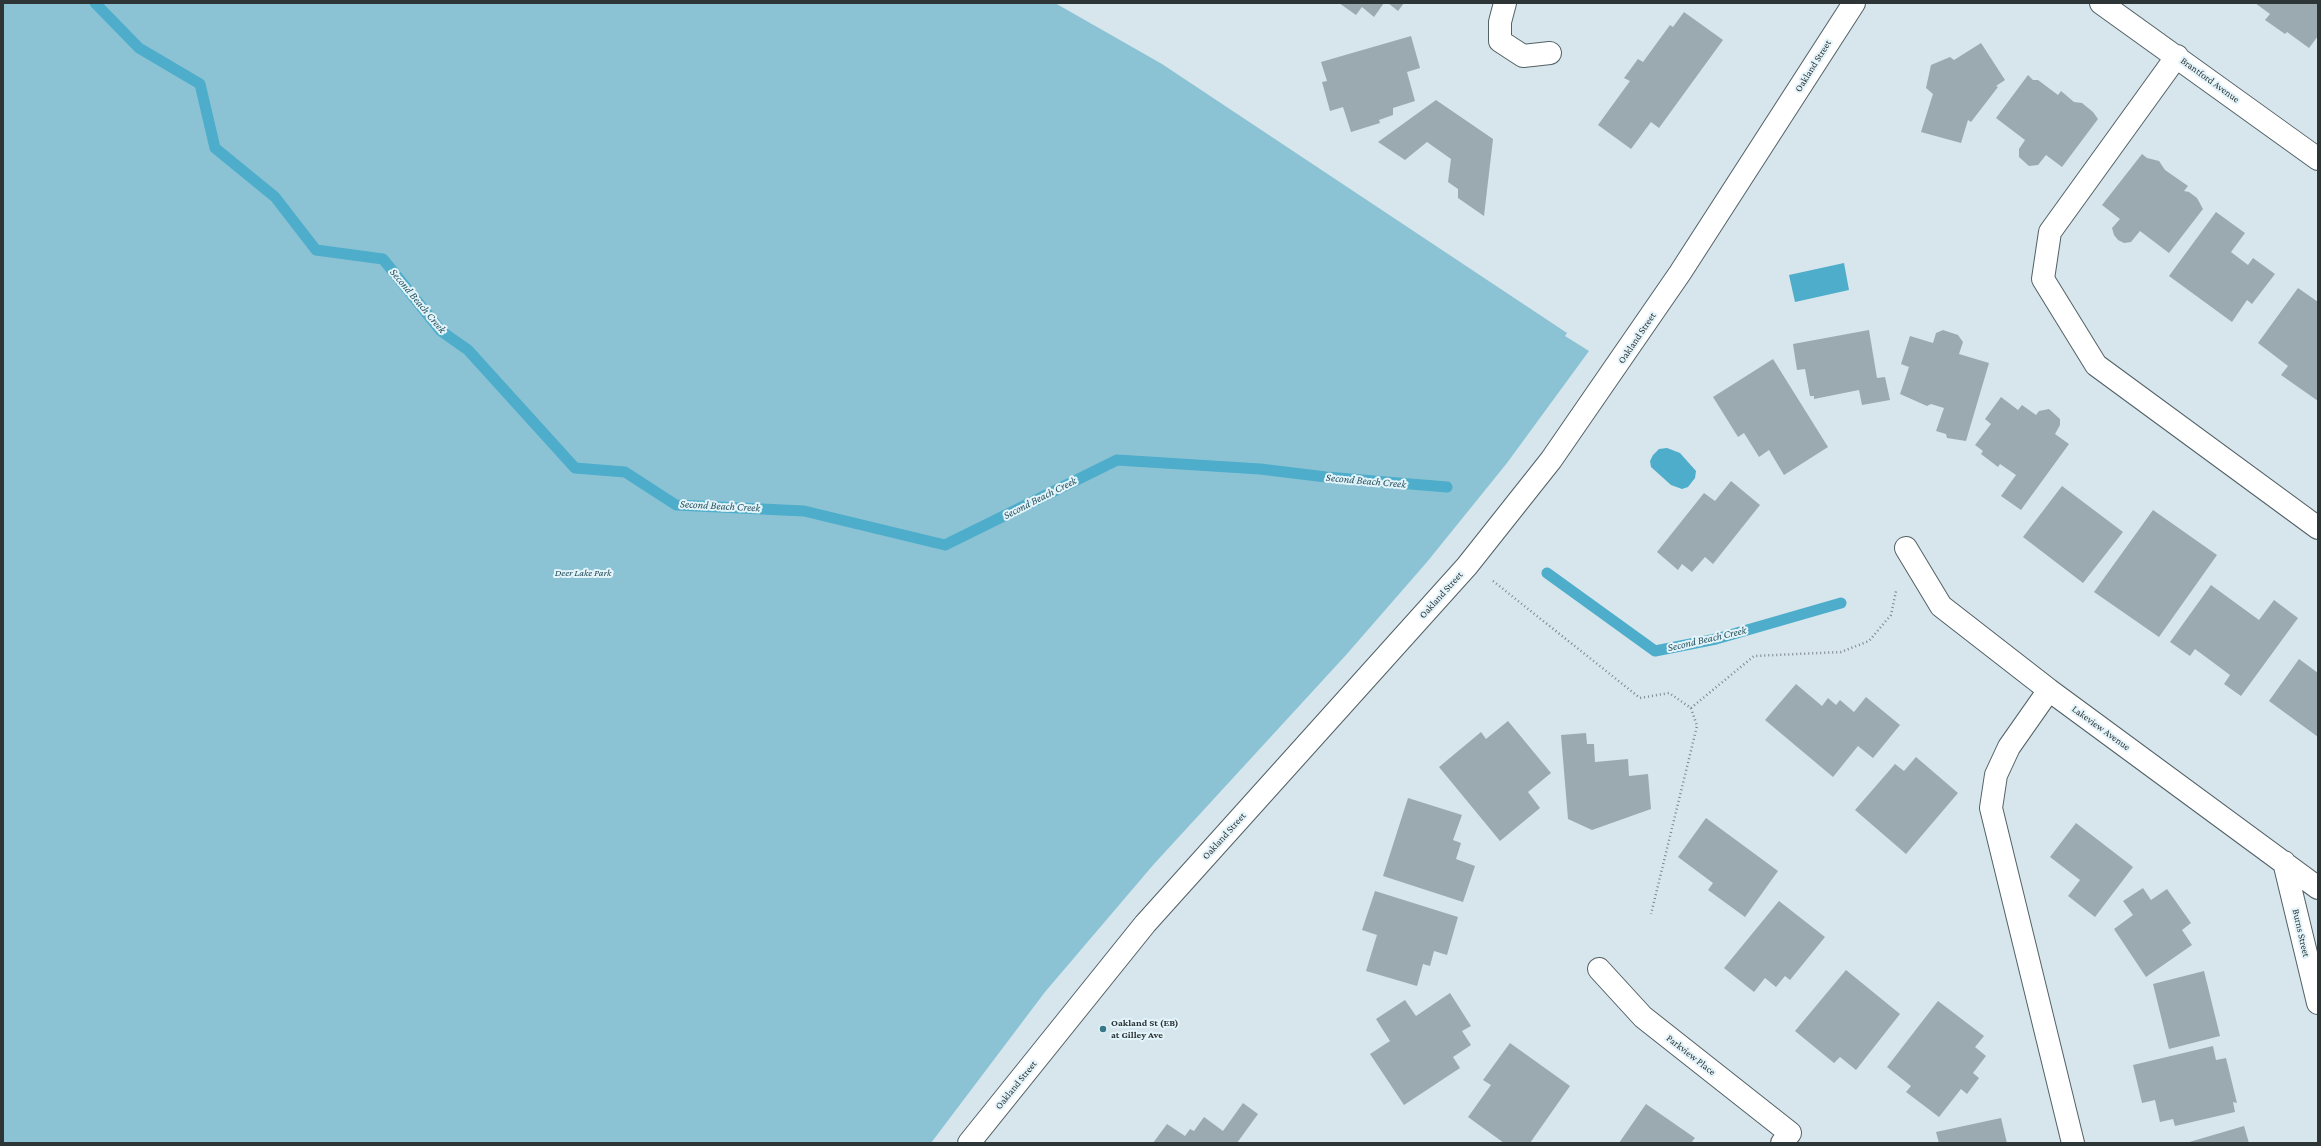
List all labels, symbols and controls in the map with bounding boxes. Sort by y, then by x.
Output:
street label: Oakland Street [1792,38,1834,94]
street label: Brantford Avenue [2178,55,2242,105]
water label: Second Beach Creek [387,266,449,336]
street label: Oakland Street [1615,310,1659,366]
water label: Second Beach Creek [1325,471,1407,491]
water label: Second Beach Creek [1001,474,1079,522]
water label: Second Beach Creek [679,497,761,515]
park label: Deer Lake Park [555,567,611,579]
street label: Oakland Street [1417,569,1465,621]
water label: Second Beach Creek [1666,624,1748,654]
street label: Lakeview Avenue [2070,703,2132,753]
street label: Oakland Street [1200,810,1248,862]
street label: Burns Street [2290,908,2312,958]
place label: Oakland St (EB) at Gilley Ave [1111,1017,1179,1040]
marker: Oakland St (EB) at Gilley Ave [1098,1024,1108,1034]
street label: Parkview Place [1664,1032,1718,1078]
street label: Oakland Street [993,1058,1039,1112]

